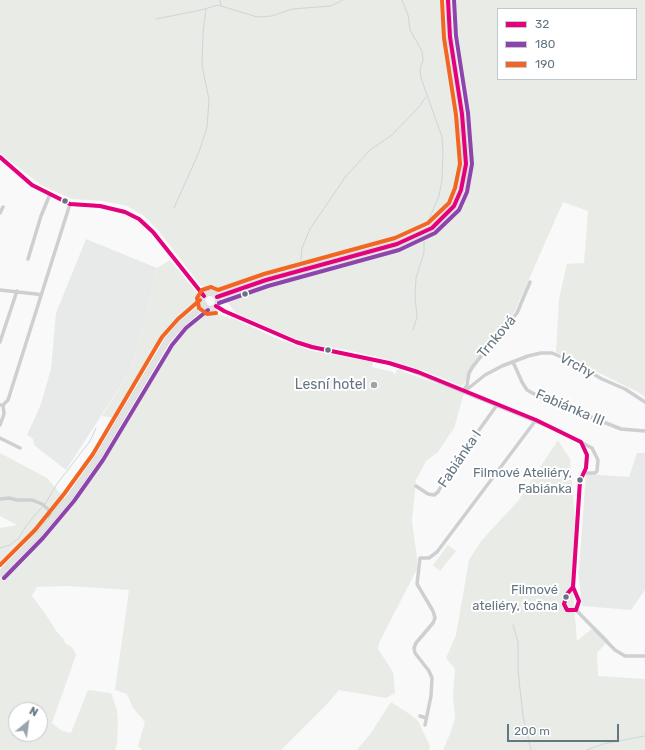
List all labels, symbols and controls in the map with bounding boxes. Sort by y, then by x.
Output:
legend [497,8,637,80]
text: 32 [535,17,549,31]
text: 180 [535,37,555,51]
text: 190 [535,57,555,71]
unlabelled marker [60,196,70,206]
unlabelled marker [240,289,250,299]
street label: Trnková [474,312,520,362]
unlabelled marker [323,345,333,355]
street label: Vrchy [556,350,598,382]
place label: Lesní hotel [295,377,366,393]
marker: Lesní hotel [369,380,379,390]
street label: Fabiánka III [533,386,607,430]
street label: Fabiánka I [435,427,485,491]
place label: Filmové Ateliéry, Fabiánka [473,465,572,496]
marker: Filmové Ateliéry, Fabiánka [575,475,585,485]
place label: Filmové ateliéry, točna [472,582,558,613]
marker: Filmové ateliéry, točna [561,592,571,602]
north arrow [8,702,48,742]
text: N [27,704,40,720]
scale bar [509,716,621,742]
text: 200 m [514,724,550,738]

